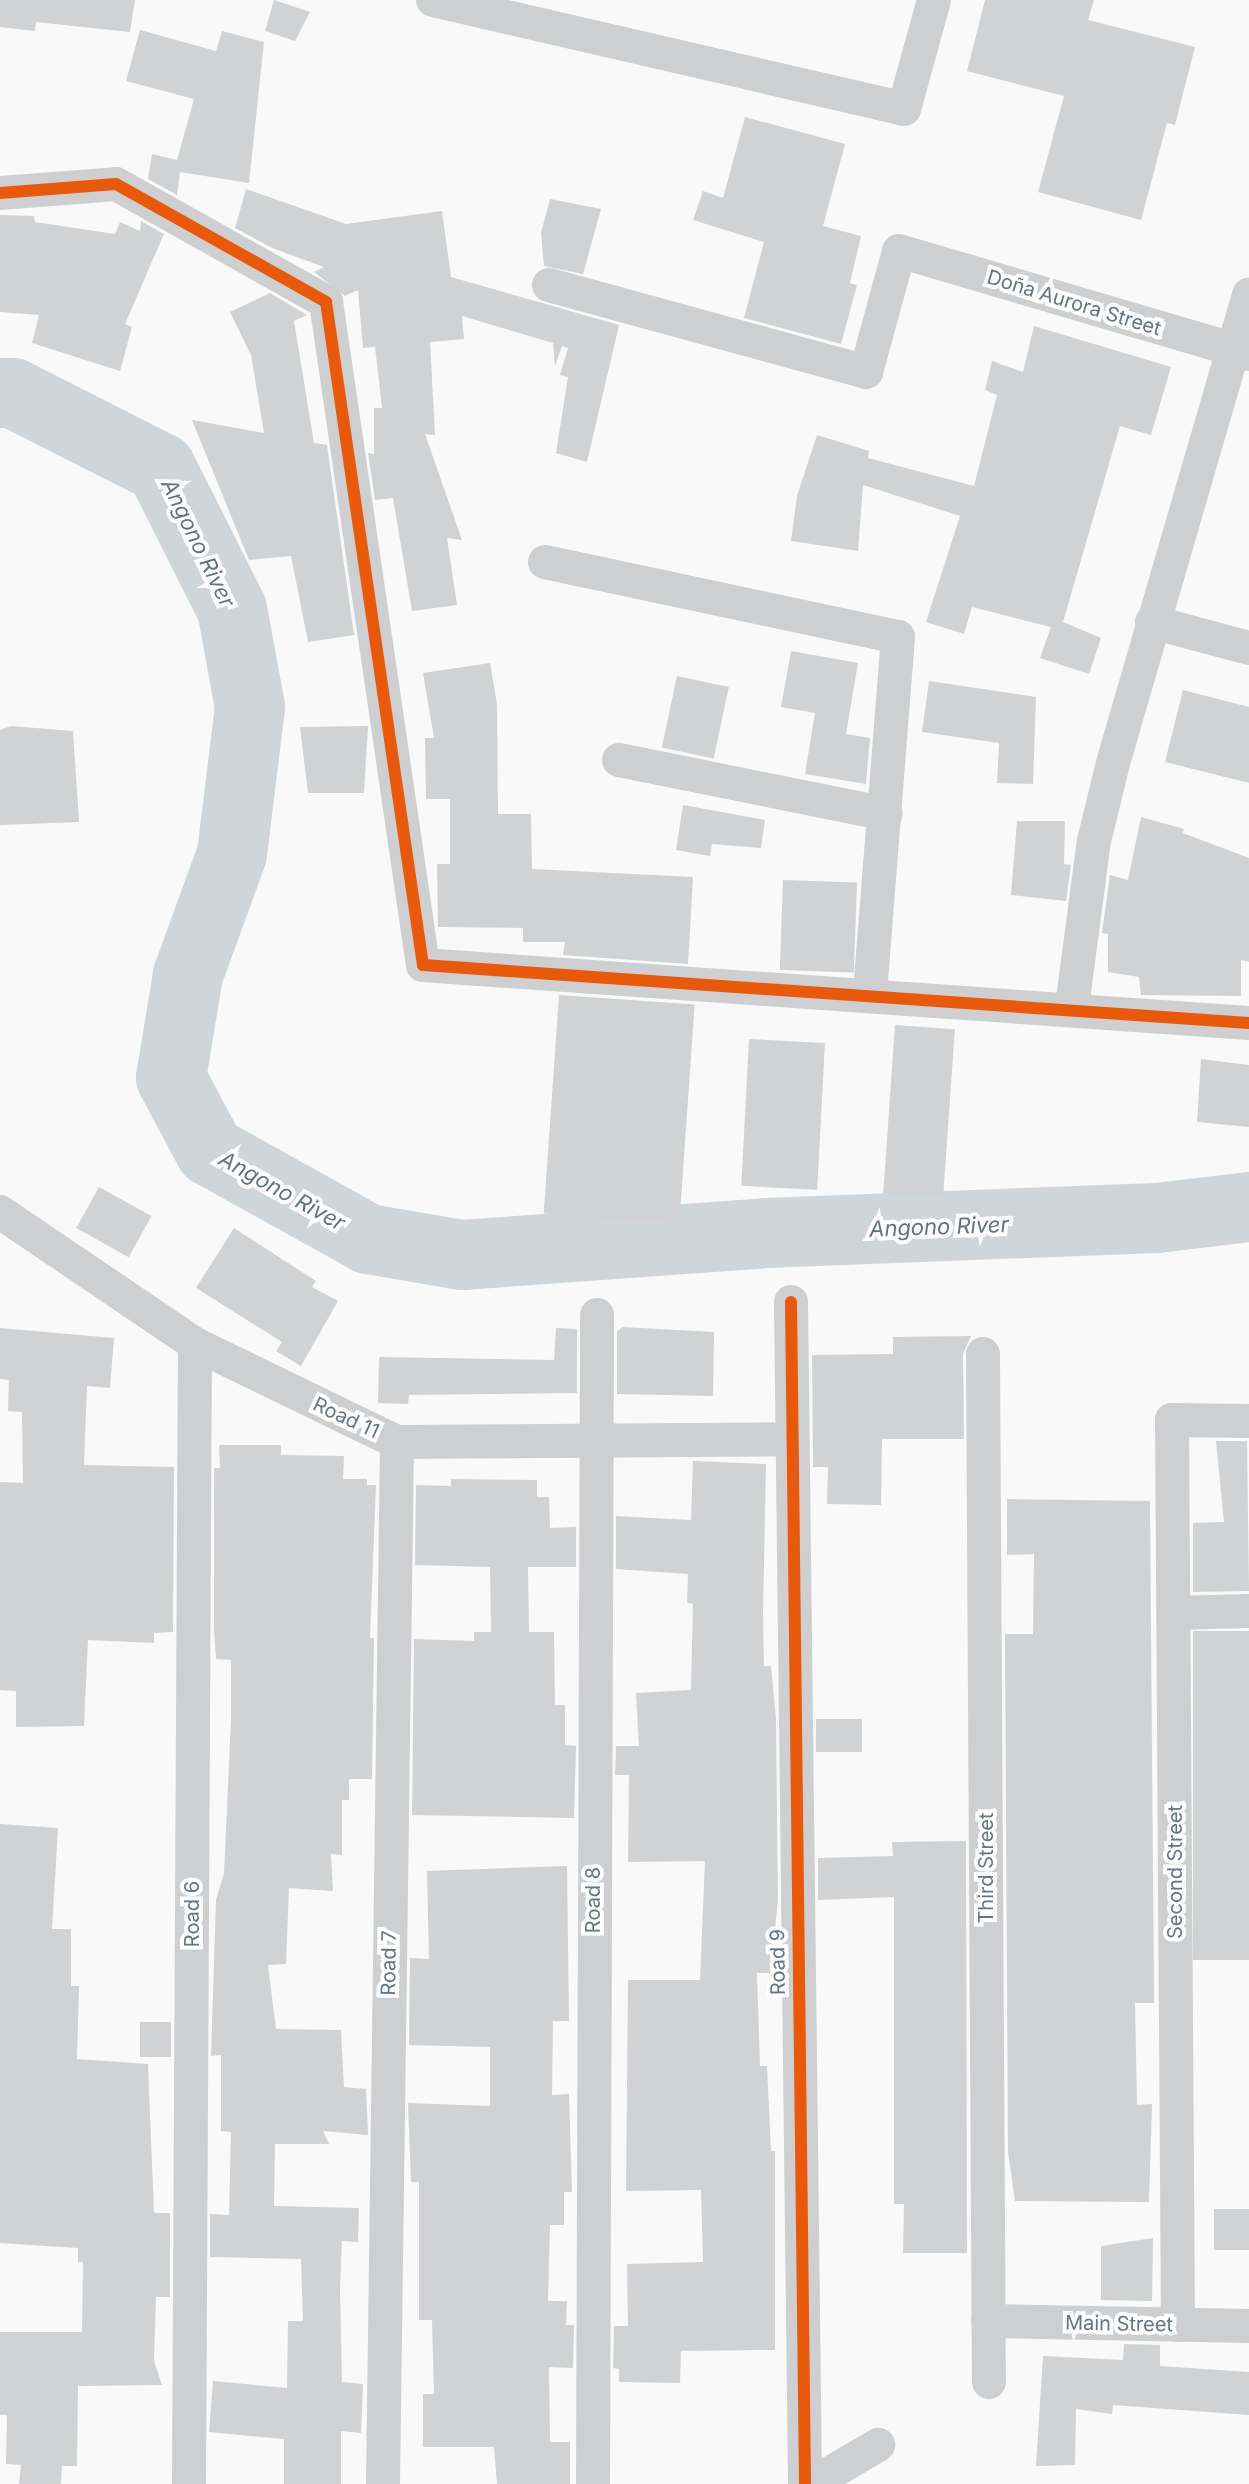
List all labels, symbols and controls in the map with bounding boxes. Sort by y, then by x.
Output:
street label: Doña Aurora Street [984,265,1164,341]
water label: Angono River [156,474,240,612]
water label: Angono River [215,1146,349,1236]
water label: Angono River [869,1211,1009,1243]
street label: Road 11 [309,1392,383,1444]
street label: Second Street [1163,1805,1187,1939]
street label: Third Street [974,1812,998,1924]
street label: Road 8 [581,1867,605,1933]
street label: Road 6 [180,1881,204,1947]
street label: Road 9 [765,1929,791,1995]
street label: Road 7 [376,1930,402,1996]
street label: Main Street [1065,2311,1173,2337]

